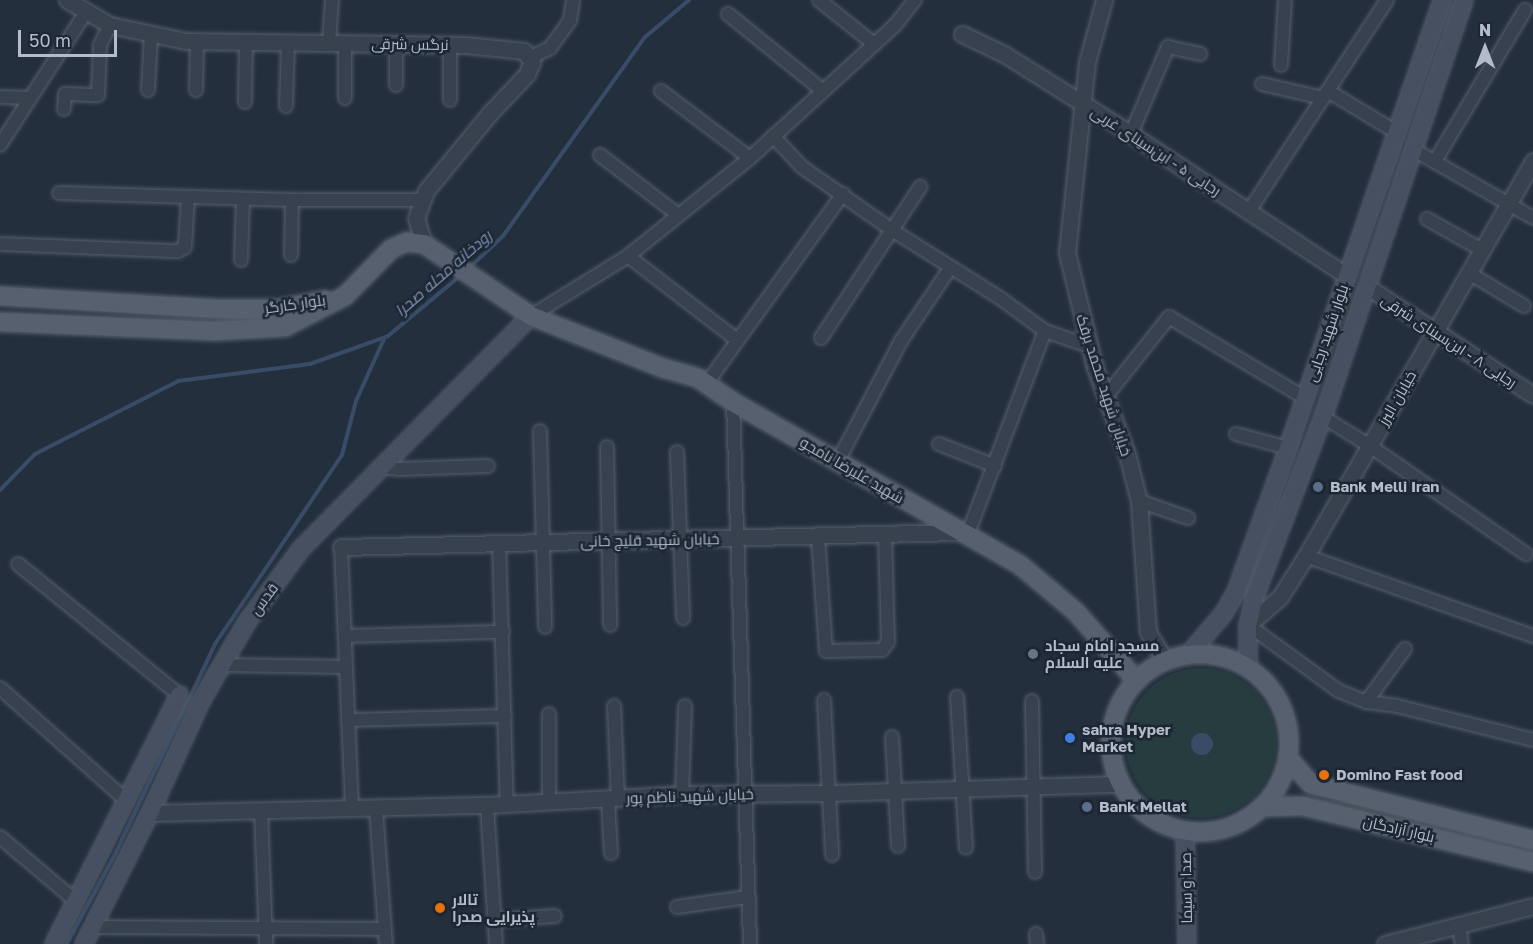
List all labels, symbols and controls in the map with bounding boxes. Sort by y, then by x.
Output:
scale bar [21,18,120,56]
north arrow [1455,18,1515,78]
text: N [1479,20,1491,40]
text: 50 m [29,29,71,51]
street label: نرگس شرقی [371,34,449,54]
street label: رجایی ۵ - ابن‌سینای غربی [1088,102,1224,200]
water label: رودخانه محله صحرا [391,226,495,320]
street label: بلوار شهید رجایی [1302,282,1352,384]
street label: بلوار کارگر [263,291,327,317]
street label: رجایی ۸ - ابن‌سینای شرقی [1378,291,1520,391]
street label: خیابان شهید محمد برفک [1073,312,1135,458]
street label: خیابان البرز [1374,367,1420,429]
street label: شهید علیرضا نامجو [797,433,907,507]
place label: Bank Melli Iran [1330,478,1439,496]
marker: Bank Melli Iran [1311,480,1325,494]
street label: خیابان شهید قلیچ خانی [580,530,720,550]
street label: قدس [246,579,282,619]
place label: مسجد امام سجاد علیه السلام [1045,636,1159,671]
marker: مسجد امام سجاد علیه السلام [1026,647,1040,661]
place label: sahra Hyper Market [1082,720,1171,755]
marker: sahra Hyper Market [1063,731,1077,745]
place label: Domino Fast food [1336,766,1463,784]
marker: Domino Fast food [1317,768,1331,782]
street label: خیابان شهید ناظم پور [626,785,754,807]
place label: Bank Mellat [1099,798,1187,816]
marker: Bank Mellat [1080,800,1094,814]
street label: بلوار آزادگان [1362,812,1436,846]
street label: صدا و سیما [1176,852,1196,924]
place label: تالار پذیرایی صدرا [452,890,535,925]
marker: تالار پذیرایی صدرا [433,901,447,915]

